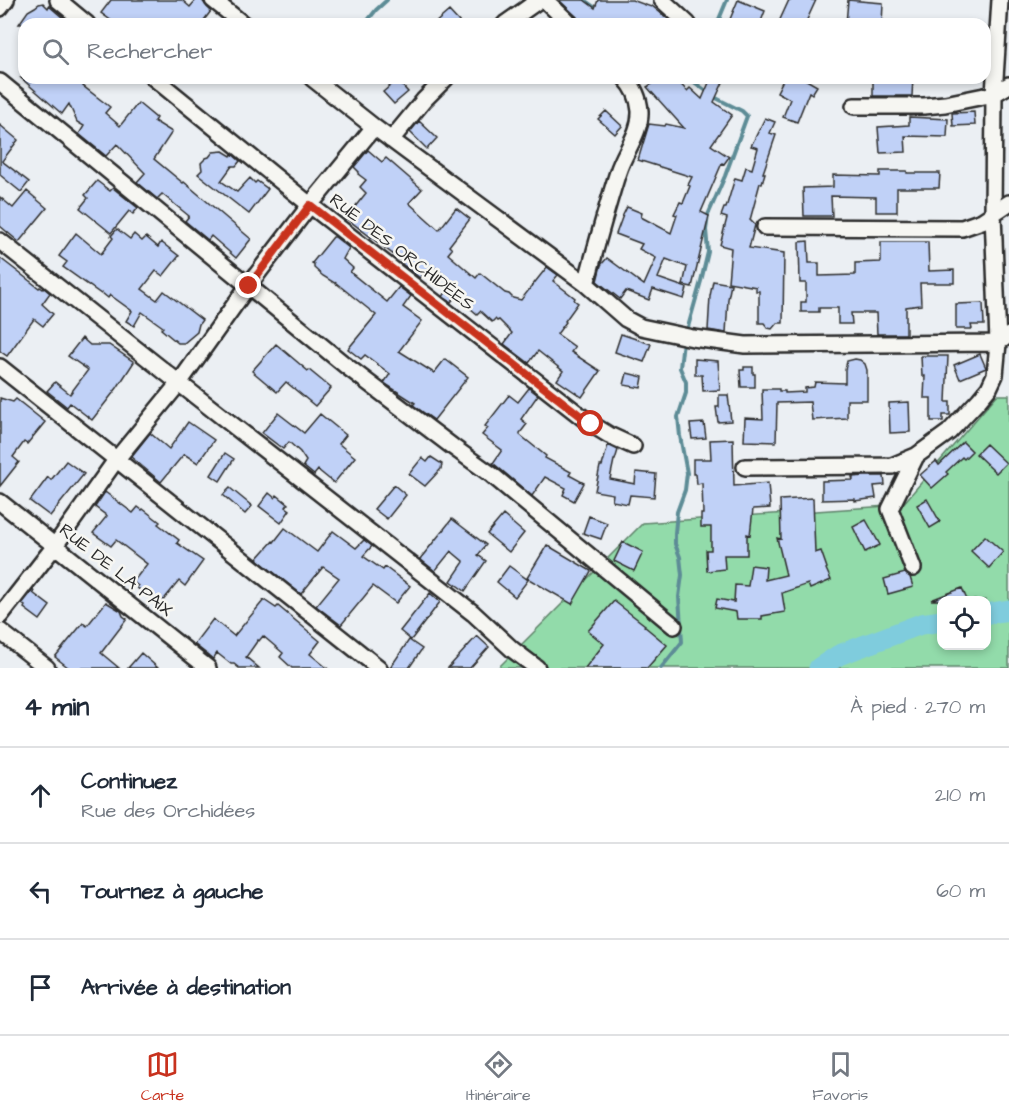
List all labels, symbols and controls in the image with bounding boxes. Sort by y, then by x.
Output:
search box [18,18,991,84]
icon: search [39,35,72,68]
text: Rechercher [87,36,212,67]
street label: RUE DES ORCHIDÉES [324,187,480,317]
route end [235,272,261,298]
route start [577,410,603,436]
street label: RUE DE LA PAIX [54,518,178,622]
map controls [937,596,991,650]
button: locate [937,596,991,650]
text: 4 min [24,689,89,725]
text: À pied · 270 m [850,693,985,721]
text: Continuez [81,766,177,797]
icon: ahead [24,779,57,812]
text: 210 m [935,781,985,809]
text: Rue des Orchidées [81,797,255,825]
icon: left [24,875,57,908]
text: Tournez à gauche [81,876,263,907]
text: 60 m [936,877,985,905]
icon: arrive [24,971,57,1004]
text: Arrivée à destination [81,972,291,1003]
tab: Carte [141,1048,184,1106]
tab: Itinéraire [466,1048,531,1106]
tab: Favoris [812,1048,868,1106]

